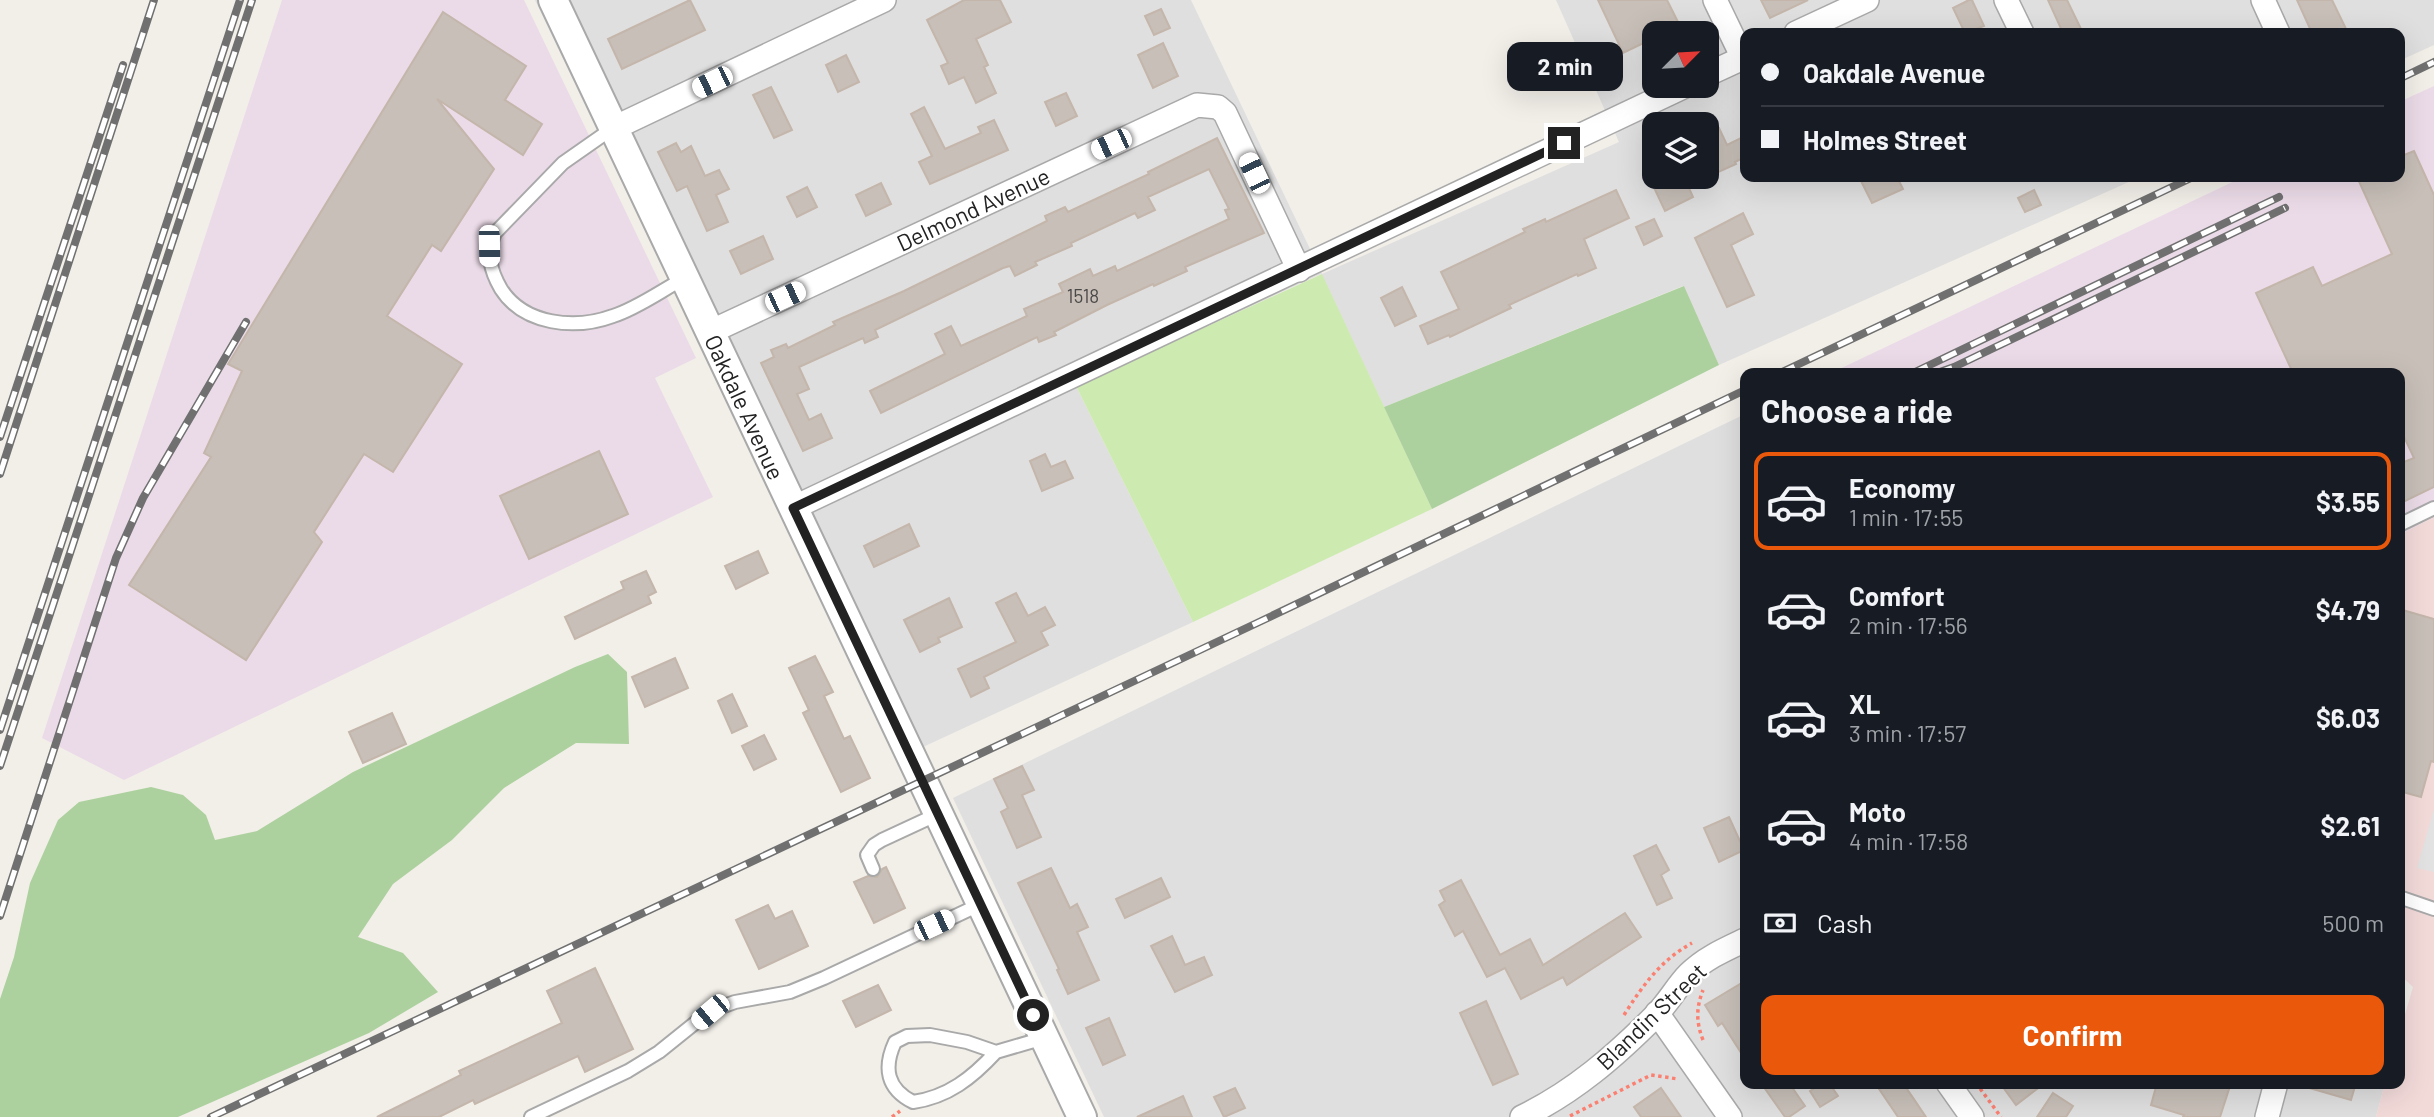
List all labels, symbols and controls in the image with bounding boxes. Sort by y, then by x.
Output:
north arrow [1642,21,1718,98]
map controls [1642,21,1719,189]
callout: 2 min [1506,41,1622,90]
text: 2 min [1537,52,1593,80]
text: Oakdale Avenue [1803,57,1985,88]
car [689,63,736,101]
button: layers [1642,112,1719,189]
text: Holmes Street [1803,124,1967,155]
car [1088,126,1135,162]
route end [1548,127,1580,159]
car [1236,150,1273,196]
street label: Delmond Avenue [892,161,1054,257]
car [479,225,500,267]
car [762,279,809,315]
house number: 1518 [1067,284,1099,307]
street label: Oakdale Avenue [699,330,791,484]
text: Choose a ride [1761,391,1953,429]
icon: car [1765,470,1828,533]
text: Economy [1849,472,1955,503]
text: $3.55 [2316,486,2380,517]
text: 1 min · 17:55 [1849,503,1963,531]
icon: car [1765,578,1828,641]
text: Comfort [1849,580,1945,611]
text: $4.79 [2316,594,2380,625]
text: 2 min · 17:56 [1849,611,1968,639]
icon: car [1765,686,1828,749]
text: XL [1849,688,1880,719]
text: $6.03 [2316,702,2380,733]
text: 3 min · 17:57 [1849,719,1966,747]
icon: car [1765,794,1828,857]
text: Moto [1849,796,1906,827]
text: $2.61 [2321,810,2380,841]
text: 4 min · 17:58 [1849,827,1968,855]
icon: cash [1761,904,1799,942]
car [911,907,958,943]
text: Cash [1817,907,1872,938]
text: 500 m [2323,909,2384,937]
street label: Blandin Street [1590,957,1712,1075]
car [688,990,733,1034]
button: Confirm [1761,995,2384,1075]
route start [1017,999,1049,1031]

